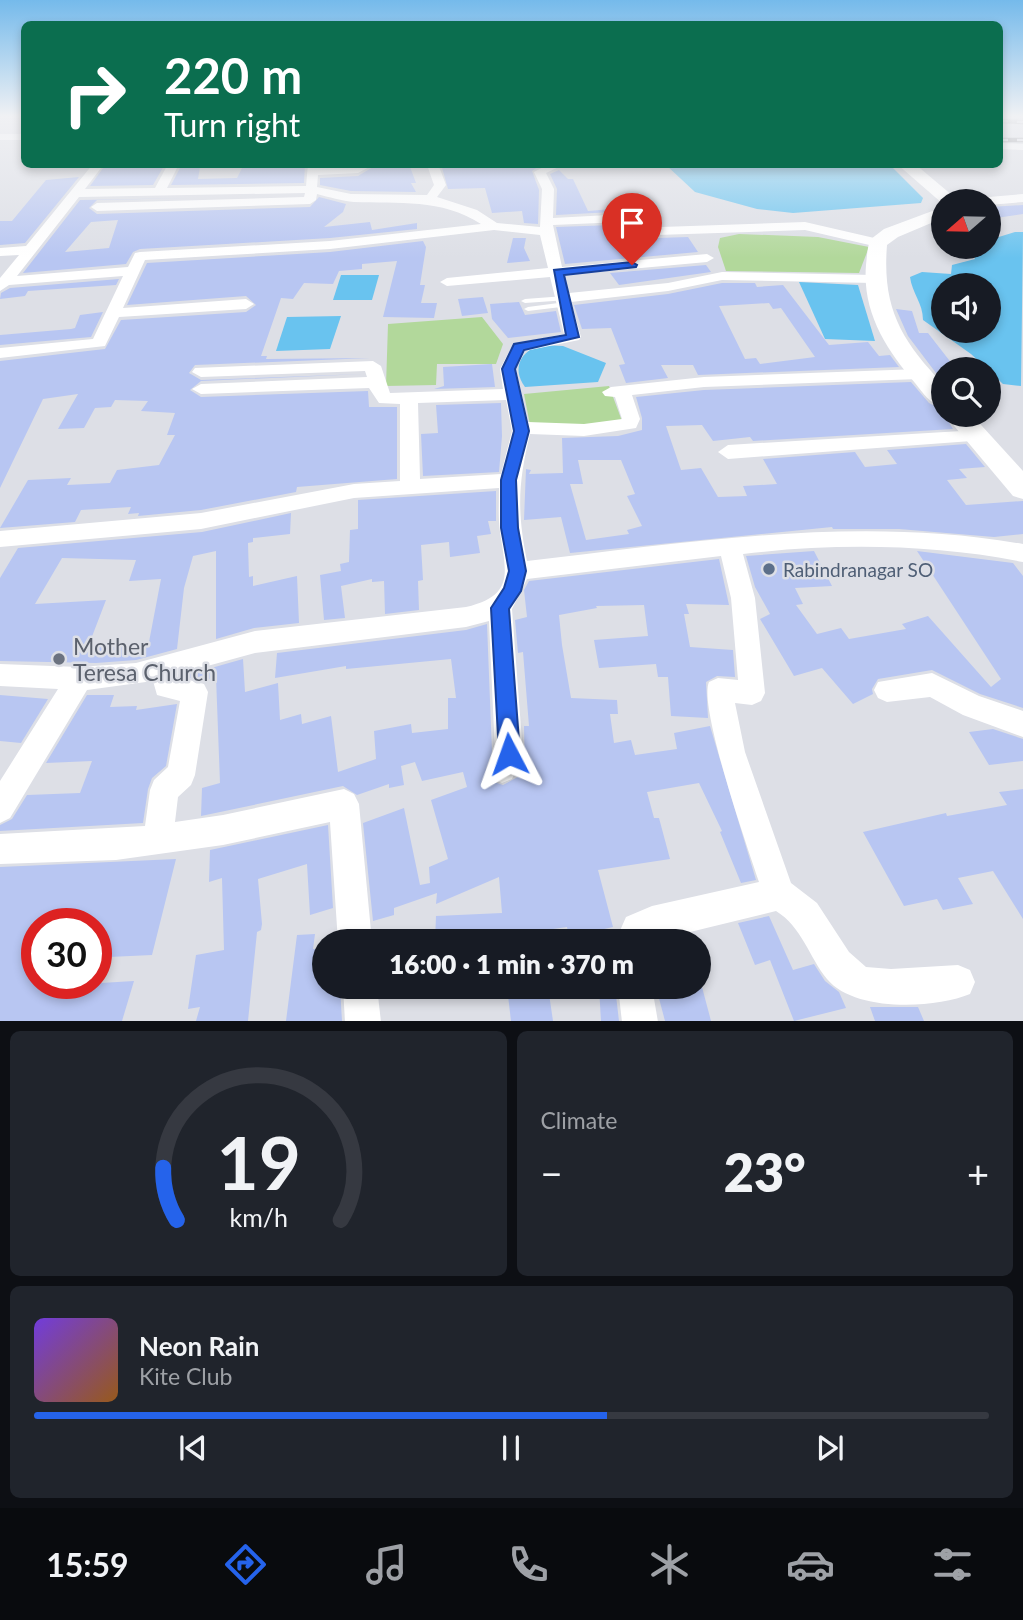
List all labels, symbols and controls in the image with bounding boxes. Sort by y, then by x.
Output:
text: 220 m [164,46,302,104]
icon: right [49,49,140,140]
text: Turn right [164,105,300,144]
north arrow [931,189,1001,259]
map controls [931,189,1001,427]
pin [602,193,662,265]
icon: arrive [613,204,651,242]
button: sound [931,273,1001,343]
button: search [931,357,1001,427]
place label: Rabindranagar SO [783,558,933,581]
marker: Rabindranagar SO [761,561,777,577]
place label: Mother Teresa Church [73,632,216,686]
marker: Mother Teresa Church [51,651,67,667]
position arrow [472,717,546,791]
speed limit sign: 30 [21,908,112,999]
text: 16:00 · 1 min · 370 m [389,948,634,980]
text: Climate [541,1106,617,1134]
text: 19 [216,1118,300,1206]
text: 23° [724,1141,806,1203]
text: − [541,1150,563,1196]
text: + [967,1150,989,1196]
text: km/h [229,1201,288,1231]
text: Neon Rain [139,1330,259,1362]
text: Kite Club [139,1362,232,1390]
icon: previous [174,1429,212,1467]
icon: pause [492,1429,530,1467]
icon: next [811,1429,849,1467]
icon: directions [221,1540,270,1589]
icon: music [362,1540,411,1589]
icon: phone [504,1540,553,1589]
icon: climate [645,1540,694,1589]
icon: car [786,1540,835,1589]
icon: filters [928,1540,977,1589]
text: 15:59 [46,1545,129,1584]

